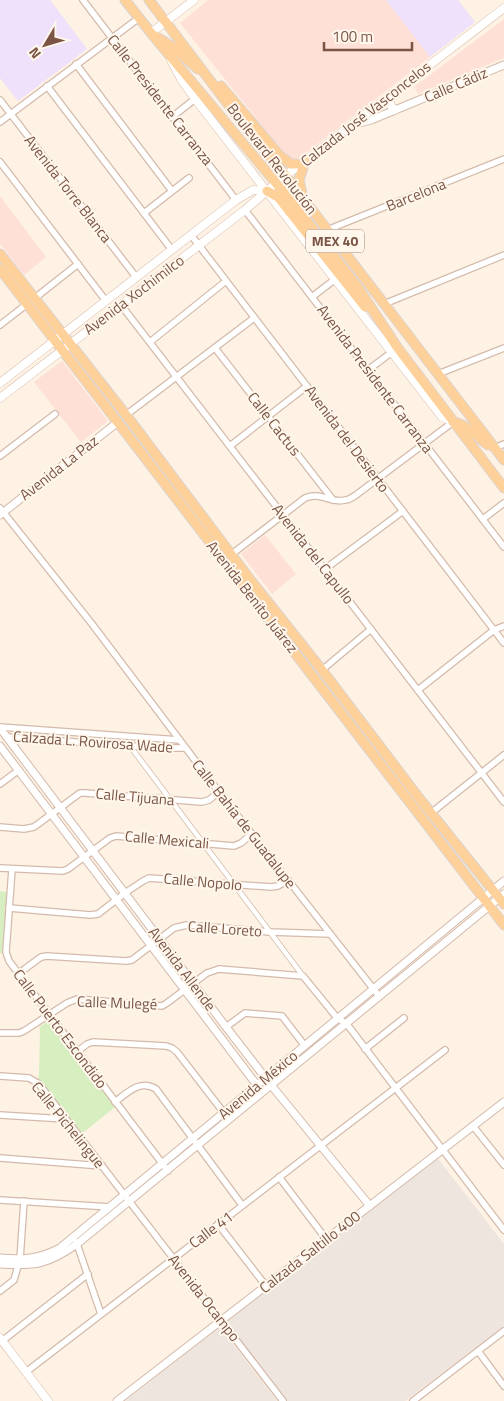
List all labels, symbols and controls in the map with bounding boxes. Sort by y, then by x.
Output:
north arrow [20,20,70,70]
scale bar [324,20,412,52]
text: 100 m [332,25,373,48]
street label: Calle Presidente Carranza [102,29,219,171]
text: N [23,43,46,64]
street label: Calzada José Vasconcelos [296,55,436,172]
street label: Calle Cádiz [420,61,491,108]
street label: Boulevard Revolución [222,98,323,219]
street label: Avenida Torre Blanca [19,130,118,248]
street label: Barcelona [382,172,450,217]
road number: MEX 40 [306,230,364,252]
street label: Avenida Xochimilco [78,249,189,340]
street label: Avenida Presidente Carranza [312,300,439,458]
street label: Avenida del Desierto [299,380,395,497]
street label: Calle Cactus [242,387,307,461]
street label: Avenida La Paz [14,429,103,506]
street label: Avenida del Capullo [267,499,360,609]
street label: Avenida Benito Juárez [201,536,304,658]
street label: Calzada L. Rovirosa Wade [12,724,174,759]
street label: Calle Bahía de Guadalupe [187,754,302,893]
street label: Calle Tijuana [95,782,176,811]
street label: Calle Mexicali [124,824,210,855]
street label: Calle Nopolo [163,867,243,896]
street label: Calle Loreto [187,914,263,943]
street label: Avenida Allende [143,922,222,1016]
street label: Calle Puerto Escondido [8,964,113,1093]
street label: Calle Mulegé [76,990,158,1015]
street label: Avenida México [213,1044,303,1125]
street label: Calle Pichelingue [26,1076,111,1173]
street label: Calle 41 [184,1205,238,1254]
street label: Calzada Saltillo 400 [254,1205,365,1299]
street label: Avenida Ocampo [163,1249,246,1346]

